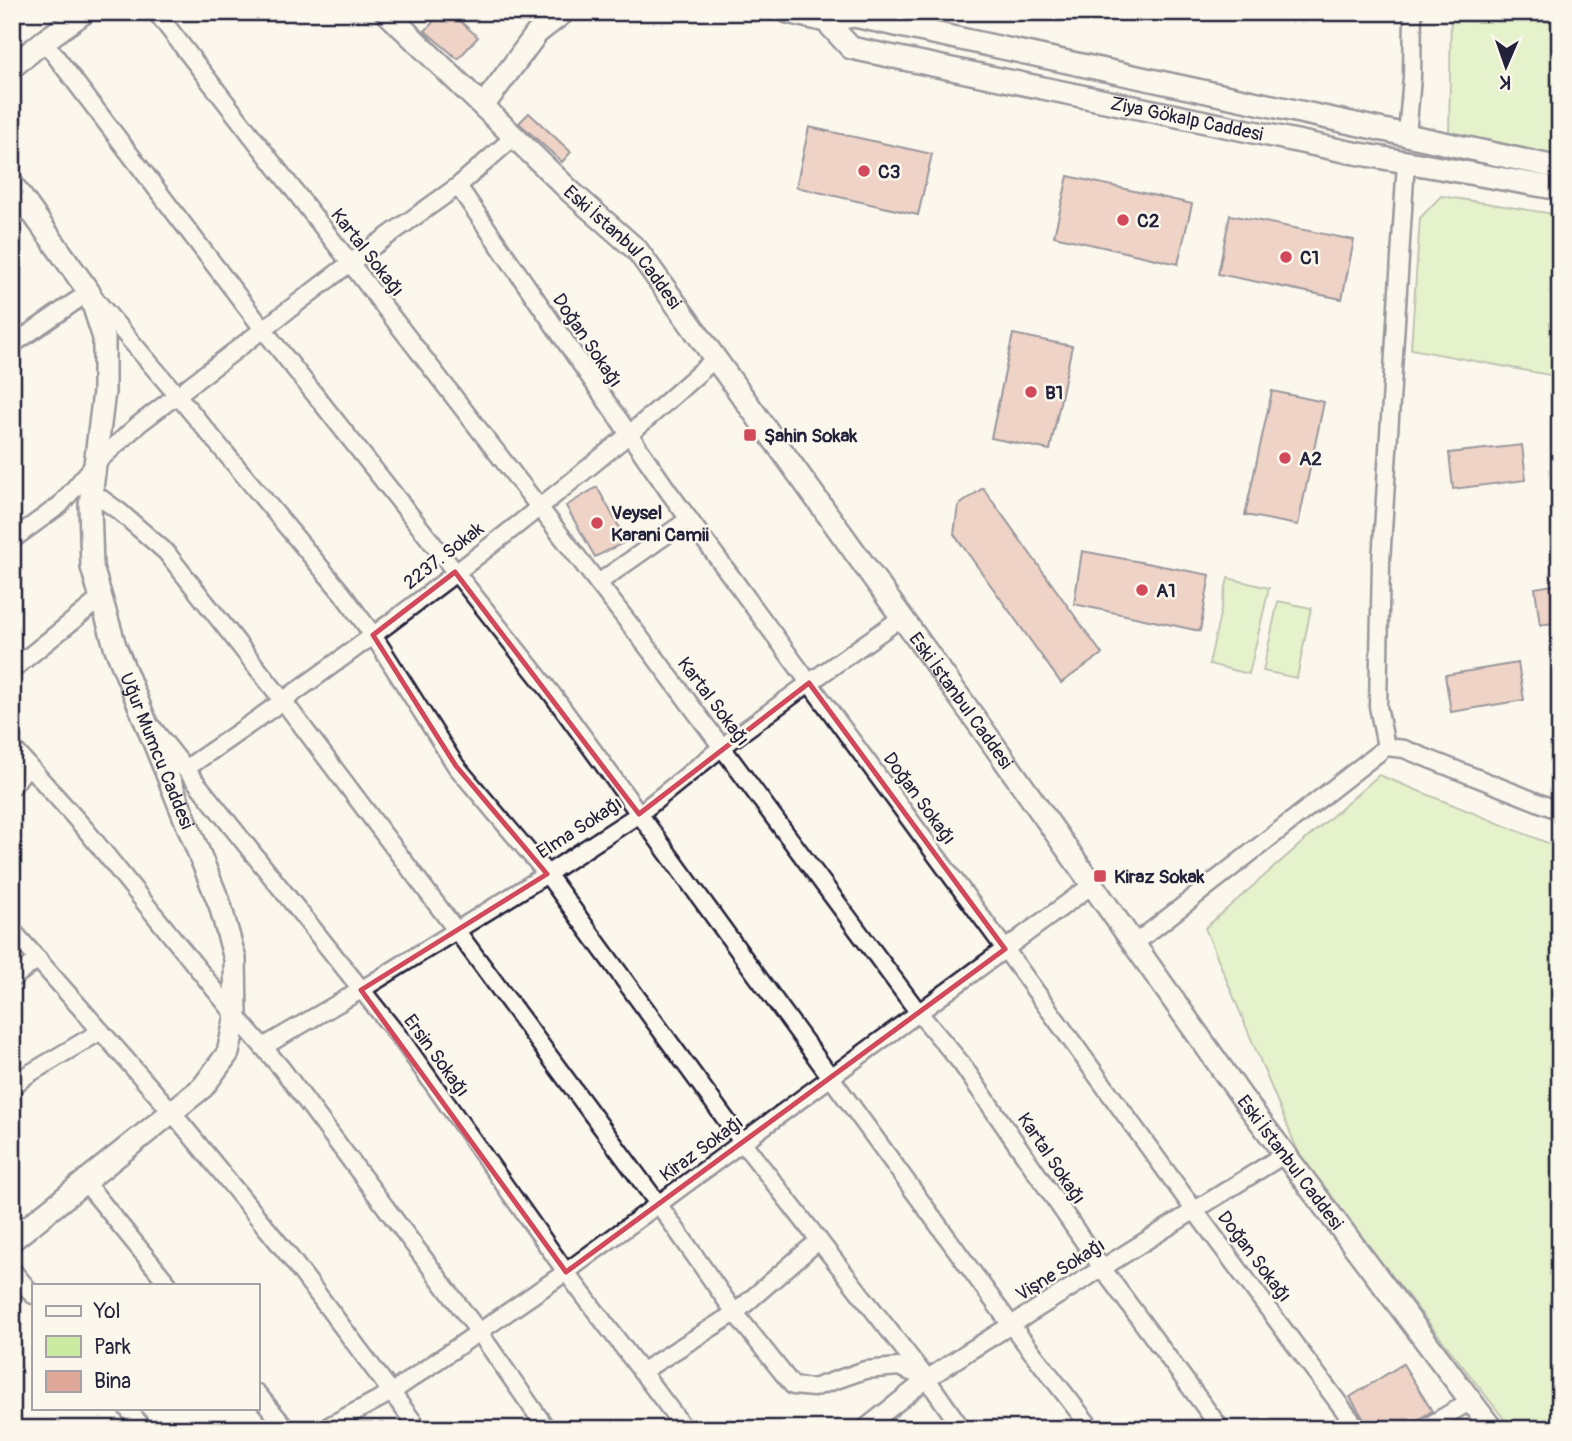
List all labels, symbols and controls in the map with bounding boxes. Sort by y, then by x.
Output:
north arrow [1470,32,1540,102]
text: K [1499,70,1512,94]
street label: Ziya Gökalp Caddesi [1108,91,1265,147]
place label: C3 [878,160,900,184]
marker: C3 [856,163,872,179]
street label: Eski İstanbul Caddesi [558,180,686,314]
street label: Kartal Sokağı [325,204,409,301]
place label: C2 [1137,209,1160,233]
marker: C2 [1115,212,1131,228]
place label: C1 [1300,246,1319,270]
marker: C1 [1278,249,1294,265]
street label: Doğan Sokağı [547,289,627,392]
place label: B1 [1045,381,1063,405]
marker: B1 [1023,384,1039,400]
place label: Şahin Sokak [764,424,858,448]
marker: Şahin Sokak [742,427,758,443]
place label: A2 [1299,447,1322,471]
marker: A2 [1277,450,1293,466]
place label: Veysel Karani Camii [611,501,709,547]
marker: Veysel Karani Camii [589,515,605,531]
street label: 2237. Sokak [399,517,489,595]
place label: A1 [1156,579,1176,603]
marker: A1 [1134,582,1150,598]
street label: Eski İstanbul Caddesi [903,628,1018,774]
street label: Kartal Sokağı [672,652,754,751]
street label: Uğur Mumcu Caddesi [114,669,199,833]
street label: Doğan Sokağı [878,748,961,849]
street label: Elma Sokağı [532,791,627,864]
place label: Kiraz Sokak [1114,865,1206,889]
marker: Kiraz Sokak [1092,868,1108,884]
street label: Ersin Sokağı [398,1010,474,1102]
street label: Eski İstanbul Caddesi [1231,1090,1348,1235]
street label: Kartal Sokağı [1012,1108,1091,1209]
street label: Kiraz Sokağı [655,1110,748,1187]
street label: Doğan Sokağı [1212,1206,1296,1307]
street label: Vişne Sokağı [1012,1233,1110,1307]
legend [32,1284,259,1410]
text: Yol [93,1298,121,1325]
text: Park [94,1334,131,1361]
text: Bina [94,1368,131,1395]

